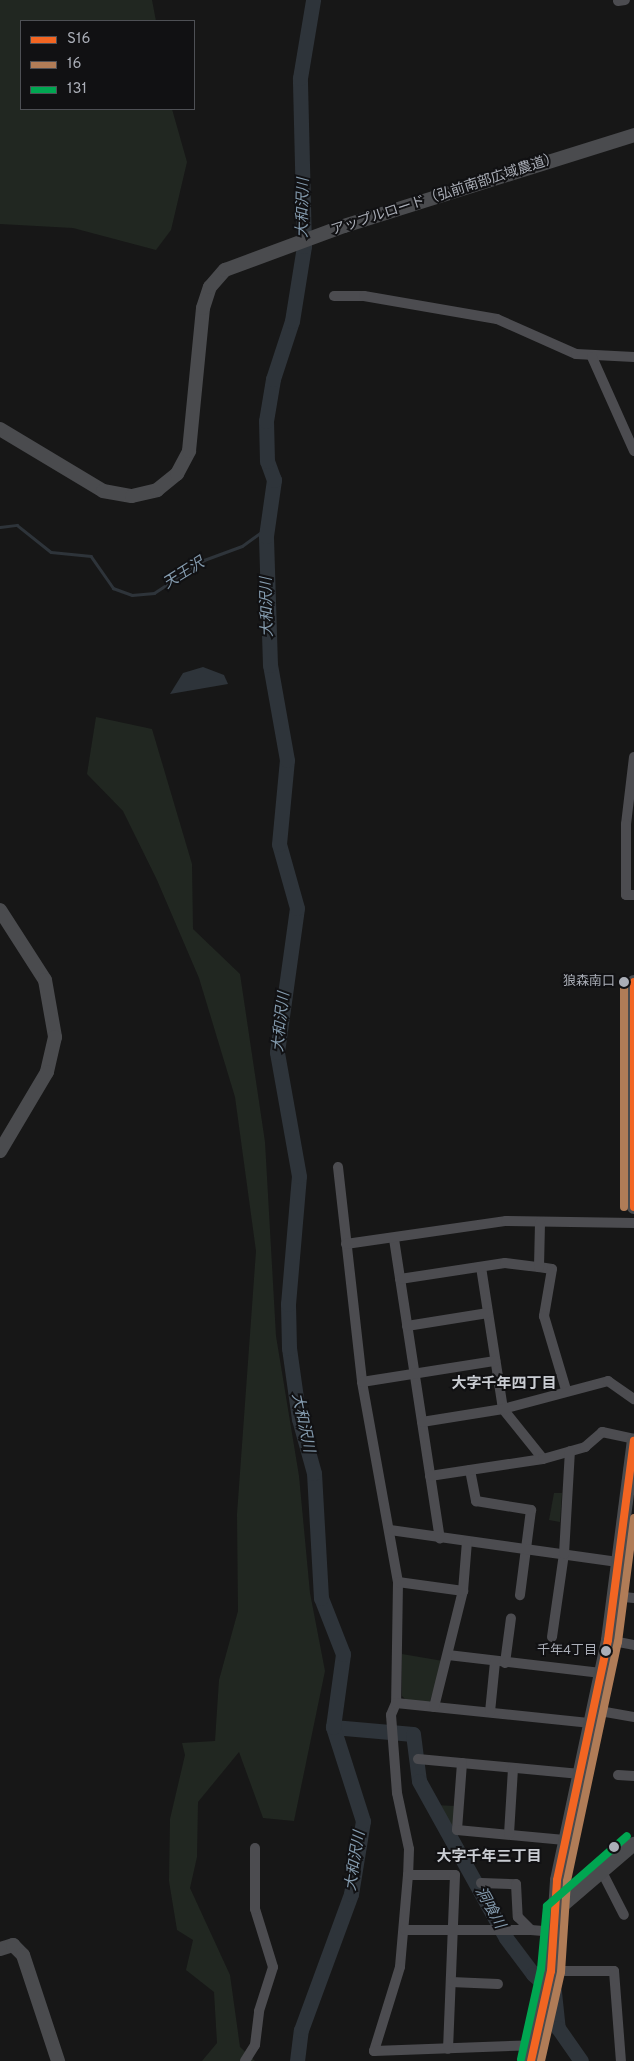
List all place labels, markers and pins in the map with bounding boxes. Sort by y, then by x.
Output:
place label: 狼森南口 [563,974,615,990]
marker: 狼森南口 [619,977,629,987]
place label: 千年4丁目 [537,1643,597,1659]
marker: 千年4丁目 [601,1646,611,1656]
unlabelled marker [609,1842,619,1852]

